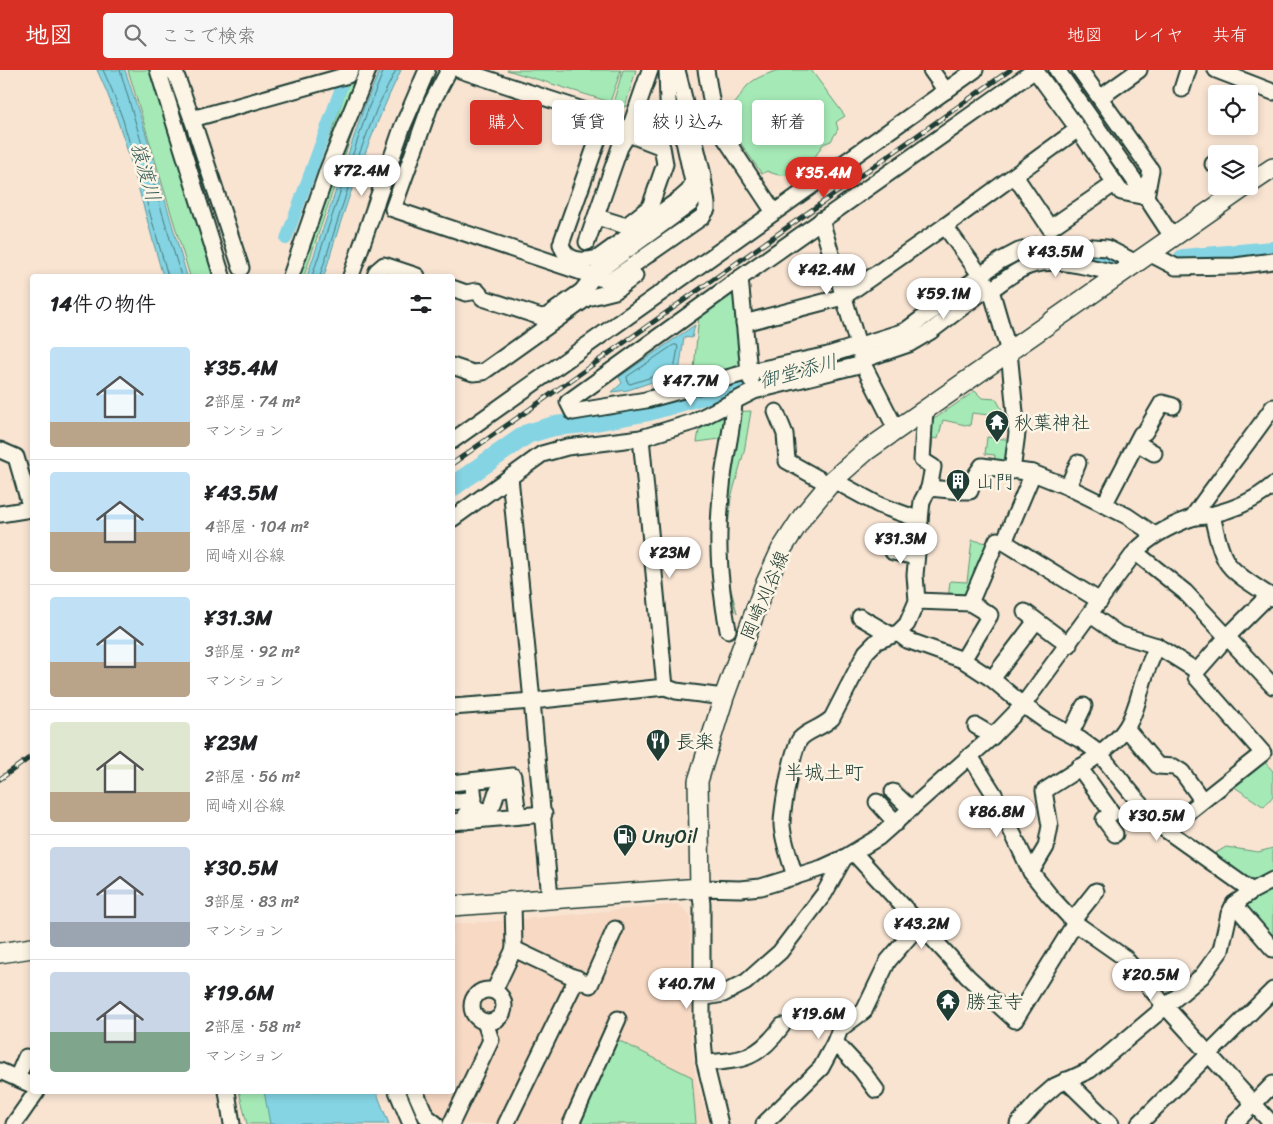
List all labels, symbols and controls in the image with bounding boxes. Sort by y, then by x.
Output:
search box [103,13,453,58]
text: 地図 [25,14,73,56]
text: ここで検索 [161,19,256,52]
text: 地図 [1067,19,1103,51]
text: レイヤ [1131,19,1184,51]
text: 共有 [1212,19,1248,51]
icon: search [121,21,149,49]
map controls [1208,85,1258,195]
button: locate [1208,85,1258,135]
chip: 購入 [470,100,542,145]
chip: 賃貸 [552,100,624,145]
chip: 絞り込み [634,100,742,145]
chip: 新着 [752,100,824,145]
water label: 猿渡川 [120,138,171,206]
button: layers [1208,145,1258,195]
pin: ¥72.4M [321,154,403,197]
text: ¥72.4M [334,156,390,185]
pin: ¥35.4M [783,156,865,199]
text: ¥35.4M [796,158,852,187]
pin: ¥43.5M [1015,236,1097,278]
text: ¥43.5M [1028,237,1084,266]
pin: ¥42.4M [786,254,868,296]
text: ¥42.4M [799,255,855,284]
pin: ¥59.1M [903,278,985,320]
text: ¥59.1M [917,279,971,308]
text: 14件の物件 [50,285,156,323]
icon: filters [407,290,435,318]
water label: 御堂添川 [755,344,841,399]
text: ¥35.4M [205,349,278,387]
pin: ¥47.7M [650,364,732,407]
text: ¥47.7M [663,366,719,395]
icon: home [90,367,150,427]
text: 2部屋 · 74 m² [205,387,301,416]
place label: 秋葉神社 [1014,406,1090,439]
temple icon: 秋葉神社 [984,409,1010,443]
text: マンション [205,416,284,445]
place label: 山門 [976,465,1014,498]
building icon: 山門 [945,468,971,502]
text: ¥43.5M [205,474,278,512]
icon: home [90,492,150,552]
text: 4部屋 · 104 m² [205,512,309,541]
pin: ¥31.3M [860,522,942,565]
text: ¥31.3M [875,524,927,553]
pin: ¥23M [640,536,700,579]
text: ¥23M [650,538,690,567]
text: 岡崎刈谷線 [205,541,285,570]
street label: 岡崎刈谷線 [731,545,798,645]
text: ¥31.3M [205,599,272,637]
icon: home [90,617,150,677]
text: 3部屋 · 92 m² [205,637,300,666]
text: マンション [205,666,284,695]
text: ¥23M [205,724,257,762]
place label: 長楽 [676,725,714,758]
restaurant icon: 長楽 [645,728,671,762]
icon: home [90,742,150,802]
district label: 半城土町 [784,755,864,790]
text: 2部屋 · 56 m² [205,762,300,791]
text: 岡崎刈谷線 [205,791,285,820]
pin: ¥86.8M [956,796,1038,838]
text: ¥86.8M [969,797,1025,826]
pin: ¥30.5M [1116,800,1198,842]
text: ¥30.5M [1129,801,1185,830]
place label: UnyOil [642,820,698,853]
fuel station icon: UnyOil [612,823,638,857]
text: ¥30.5M [205,849,278,887]
icon: home [90,867,150,927]
text: 3部屋 · 83 m² [205,887,300,916]
pin: ¥43.2M [881,908,963,950]
text: ¥43.2M [895,909,949,938]
text: マンション [205,916,284,945]
pin: ¥20.5M [1110,958,1192,1001]
text: ¥20.5M [1123,960,1179,989]
pin: ¥40.7M [646,968,728,1010]
text: ¥40.7M [659,969,715,998]
text: ¥19.6M [205,974,274,1012]
place label: 勝宝寺 [966,985,1023,1018]
temple icon: 勝宝寺 [935,988,961,1022]
icon: home [90,992,150,1052]
pin: ¥19.6M [778,998,860,1040]
text: ¥19.6M [793,999,845,1028]
text: 2部屋 · 58 m² [205,1012,301,1041]
text: マンション [205,1041,284,1070]

